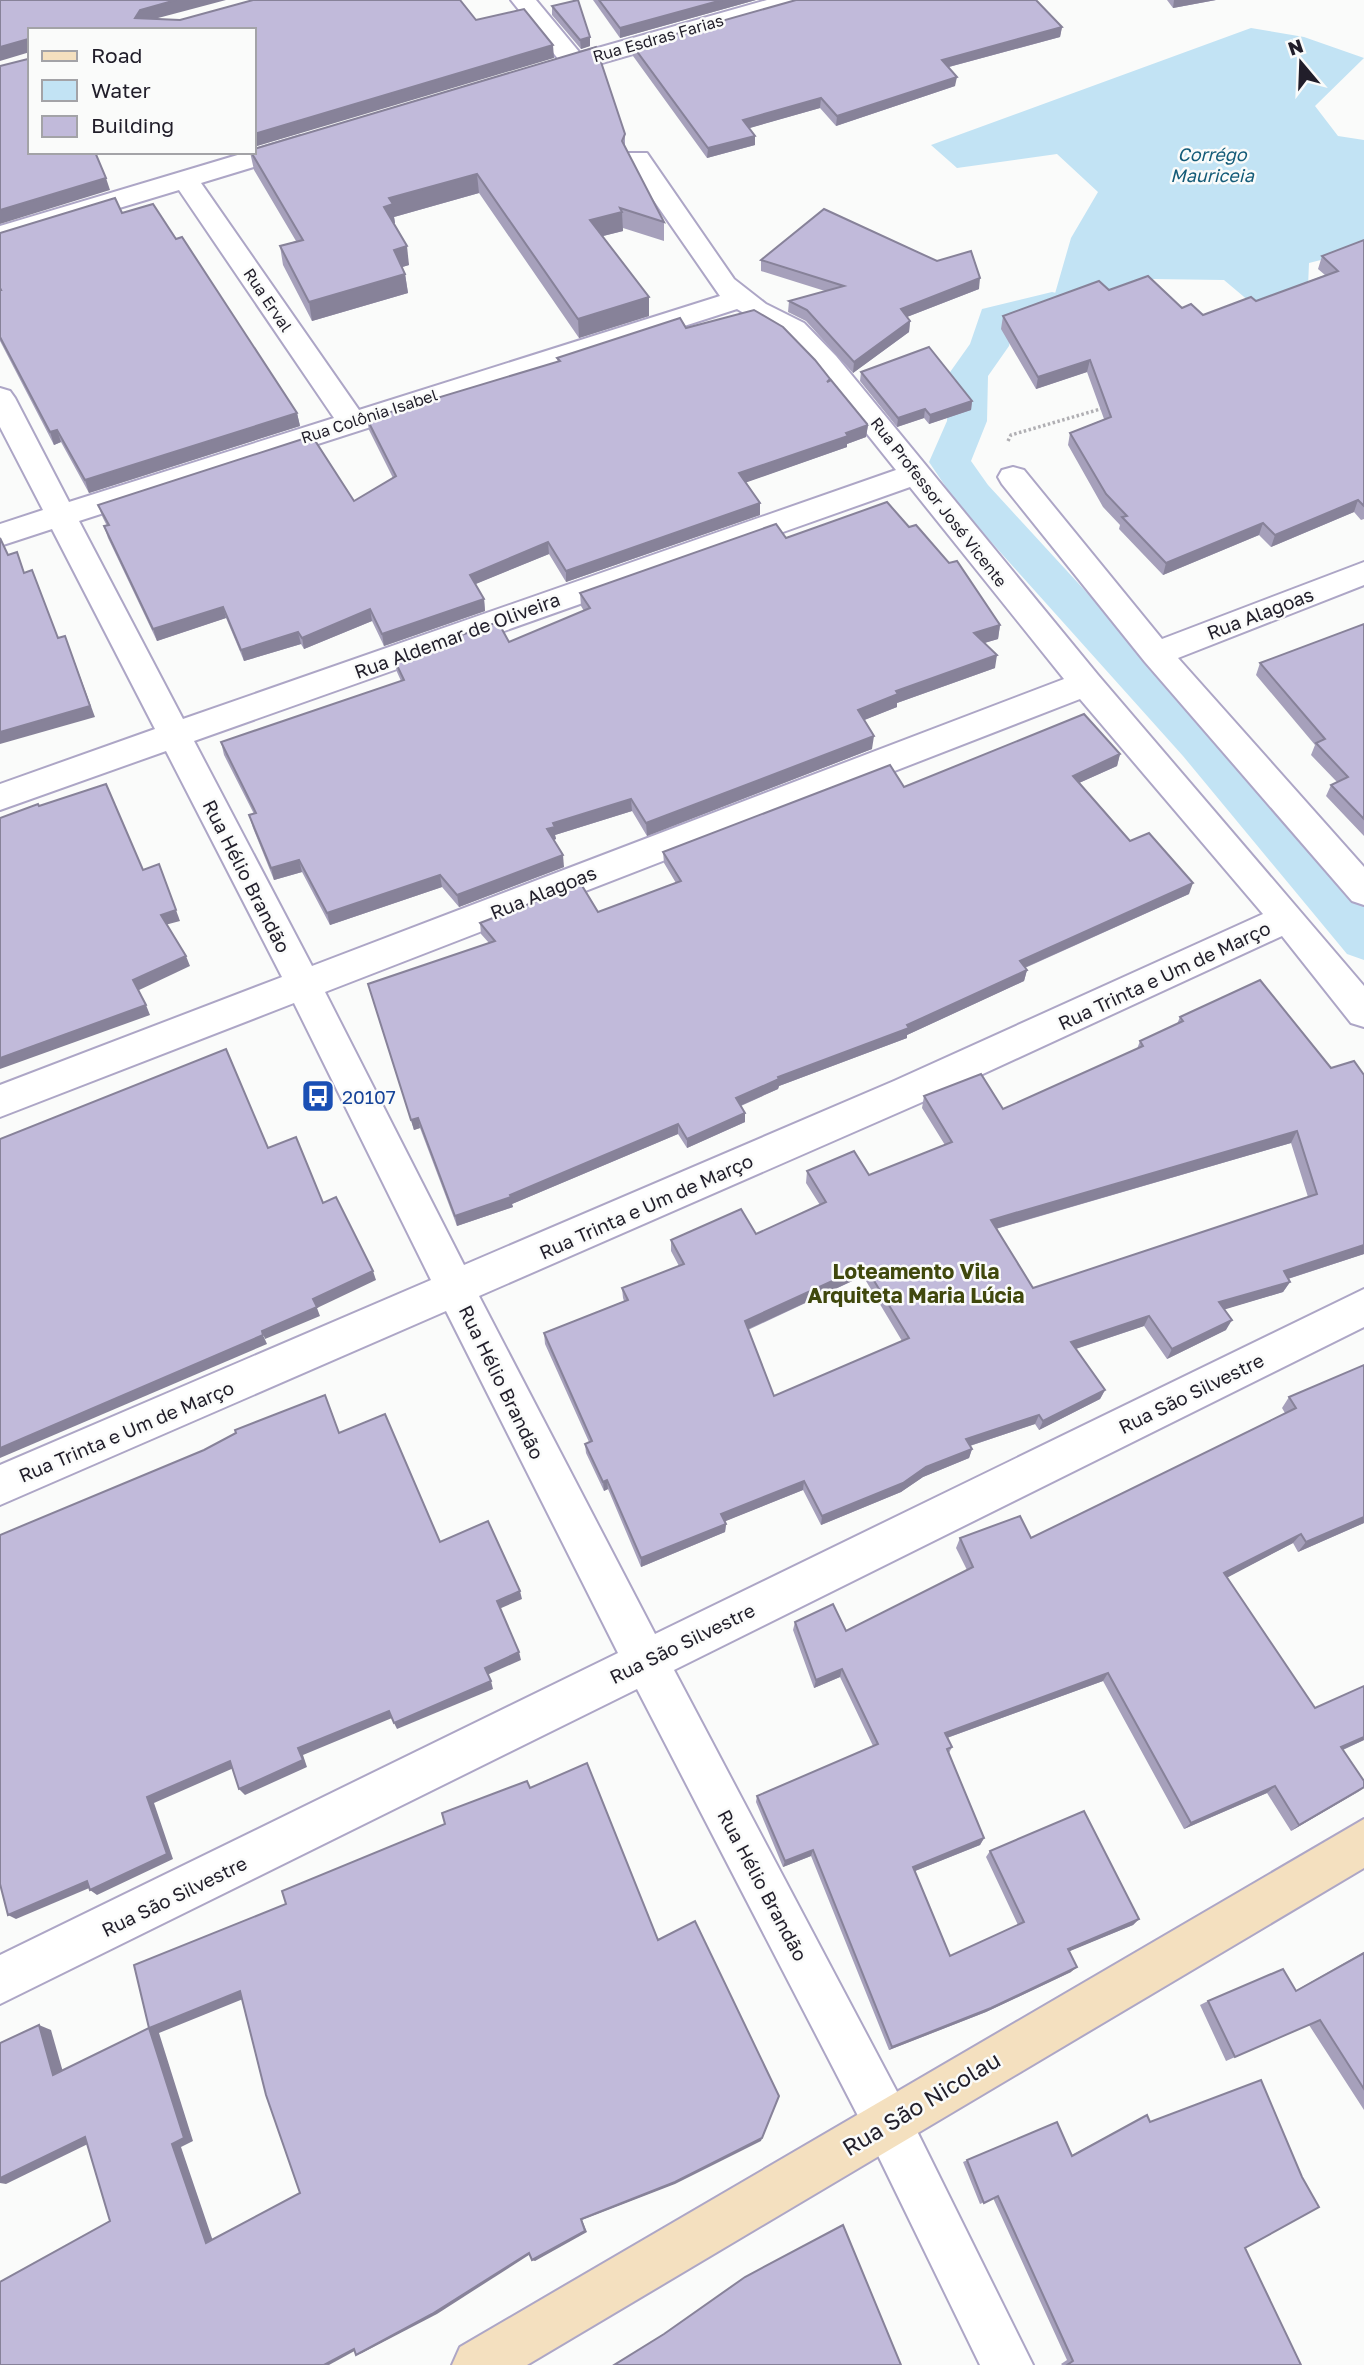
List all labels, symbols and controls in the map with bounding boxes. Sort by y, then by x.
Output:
street label: Rua Esdras Farias [590,10,726,66]
legend [28,28,256,154]
north arrow [1266,28,1336,98]
text: N [1285,33,1306,60]
text: Road [91,42,142,68]
text: Water [91,77,151,103]
text: Building [91,112,174,138]
water label: Corrégo Mauriceia [1170,143,1255,186]
street label: Rua Erval [239,264,297,336]
street label: Rua Colônia Isabel [298,385,440,447]
street label: Rua Professor José Vicente [867,413,1011,591]
street label: Rua Alagoas [1203,582,1317,644]
street label: Rua Aldemar de Oliveira [351,587,563,683]
street label: Rua Hélio Brandão [199,796,295,956]
street label: Rua Alagoas [487,860,599,924]
street label: Rua Trinta e Um de Março [1054,916,1274,1034]
bus stop icon: 20107 [299,1077,337,1115]
place label: 20107 [342,1085,396,1108]
street label: Rua Trinta e Um de Março [536,1148,756,1264]
district label: Loteamento Vila Arquiteta Maria Lúcia [808,1258,1024,1308]
street label: Rua Hélio Brandão [455,1301,549,1463]
street label: Rua São Silvestre [1115,1348,1267,1438]
street label: Rua Trinta e Um de Março [15,1375,237,1487]
street label: Rua São Silvestre [606,1598,758,1688]
street label: Rua Hélio Brandão [713,1805,813,1965]
street label: Rua São Silvestre [98,1851,250,1941]
street label: Rua São Nicolau [837,2045,1005,2161]

